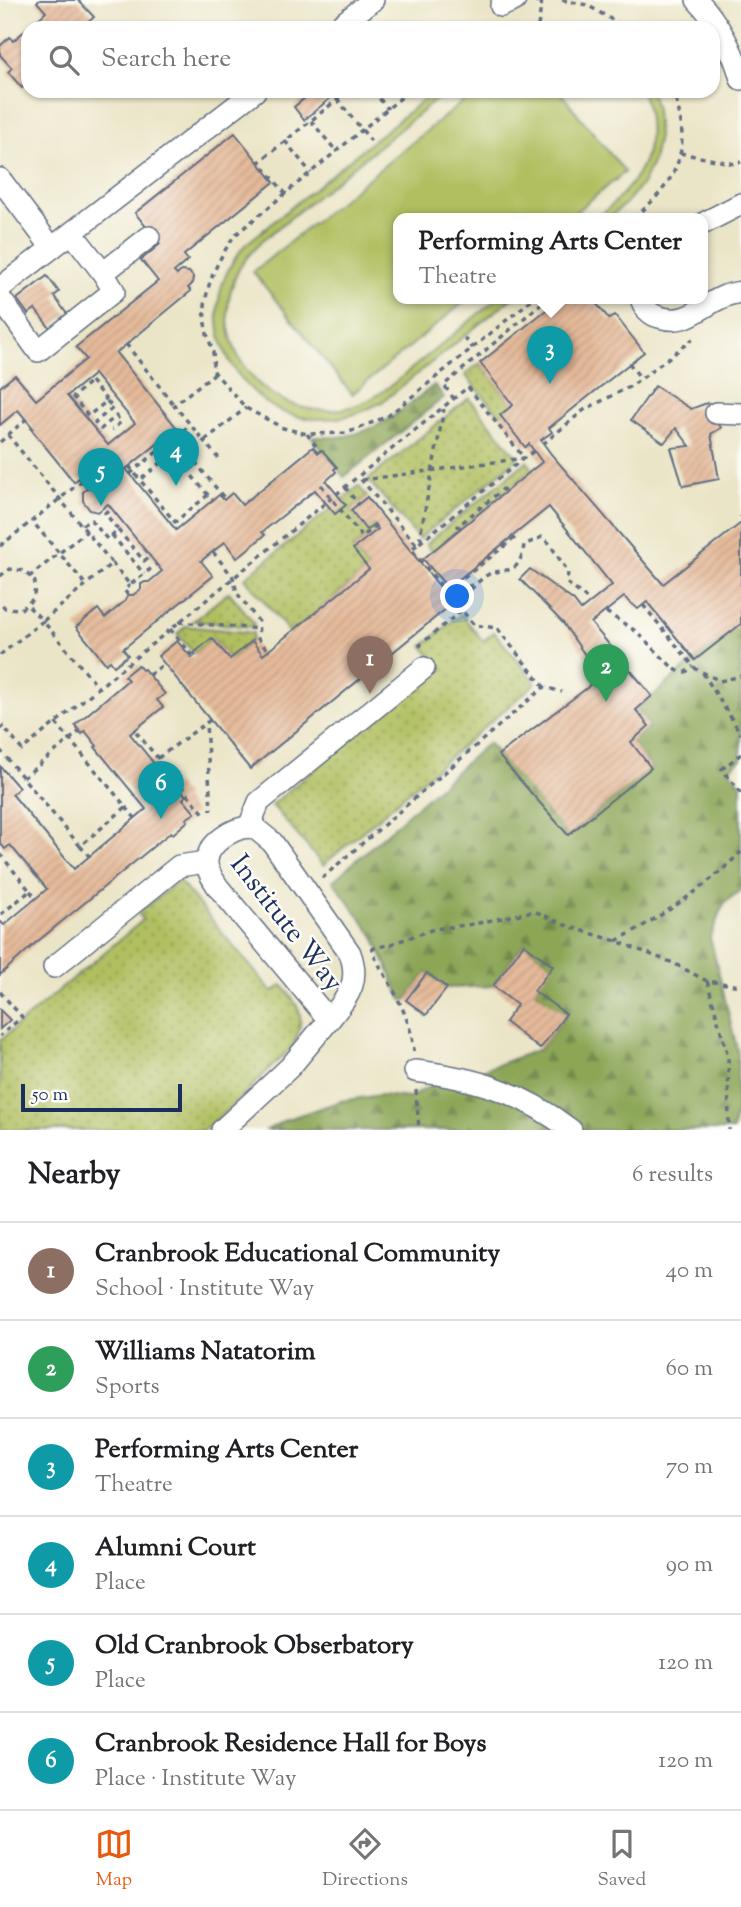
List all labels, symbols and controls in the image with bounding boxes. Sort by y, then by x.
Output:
search box [21,21,720,98]
icon: search [45,41,83,79]
text: Search here [101,41,231,78]
popup [393,213,708,304]
text: Performing Arts Center [419,224,682,261]
text: Theatre [419,261,497,294]
pin: 3 [527,326,573,384]
pin: 4 [153,428,199,486]
pin: 5 [78,448,124,506]
your location [440,579,474,613]
pin: 1 [347,636,393,694]
pin: 2 [583,644,629,702]
pin: 6 [138,761,184,819]
street label: Institute Way [219,847,352,1001]
scale bar [21,1081,182,1113]
text: 50 m [32,1082,68,1109]
text: Nearby [28,1154,120,1197]
text: 6 results [632,1159,713,1192]
text: Cranbrook Educational Community [95,1236,500,1273]
text: 1 [47,1255,55,1288]
text: 40 m [666,1255,713,1288]
text: School · Institute Way [95,1273,314,1306]
text: Williams Natatorim [95,1334,316,1371]
text: 2 [46,1353,56,1386]
text: 60 m [665,1353,713,1386]
text: Sports [95,1371,160,1404]
text: Performing Arts Center [95,1432,358,1469]
text: 3 [46,1451,56,1484]
text: 70 m [666,1451,713,1484]
text: Theatre [95,1469,173,1502]
text: Alumni Court [95,1530,256,1567]
text: 4 [45,1549,57,1582]
text: 90 m [666,1549,713,1582]
text: Place [95,1567,146,1600]
text: Old Cranbrook Obserbatory [95,1628,414,1665]
text: 5 [47,1647,55,1680]
text: 120 m [658,1647,713,1680]
text: Place [95,1665,146,1698]
text: Cranbrook Residence Hall for Boys [95,1726,487,1763]
text: 6 [45,1745,57,1778]
text: 120 m [658,1745,713,1778]
text: Place · Institute Way [95,1763,296,1796]
tab: Map [95,1825,133,1894]
tab: Directions [322,1825,408,1894]
tab: Saved [597,1825,646,1894]

